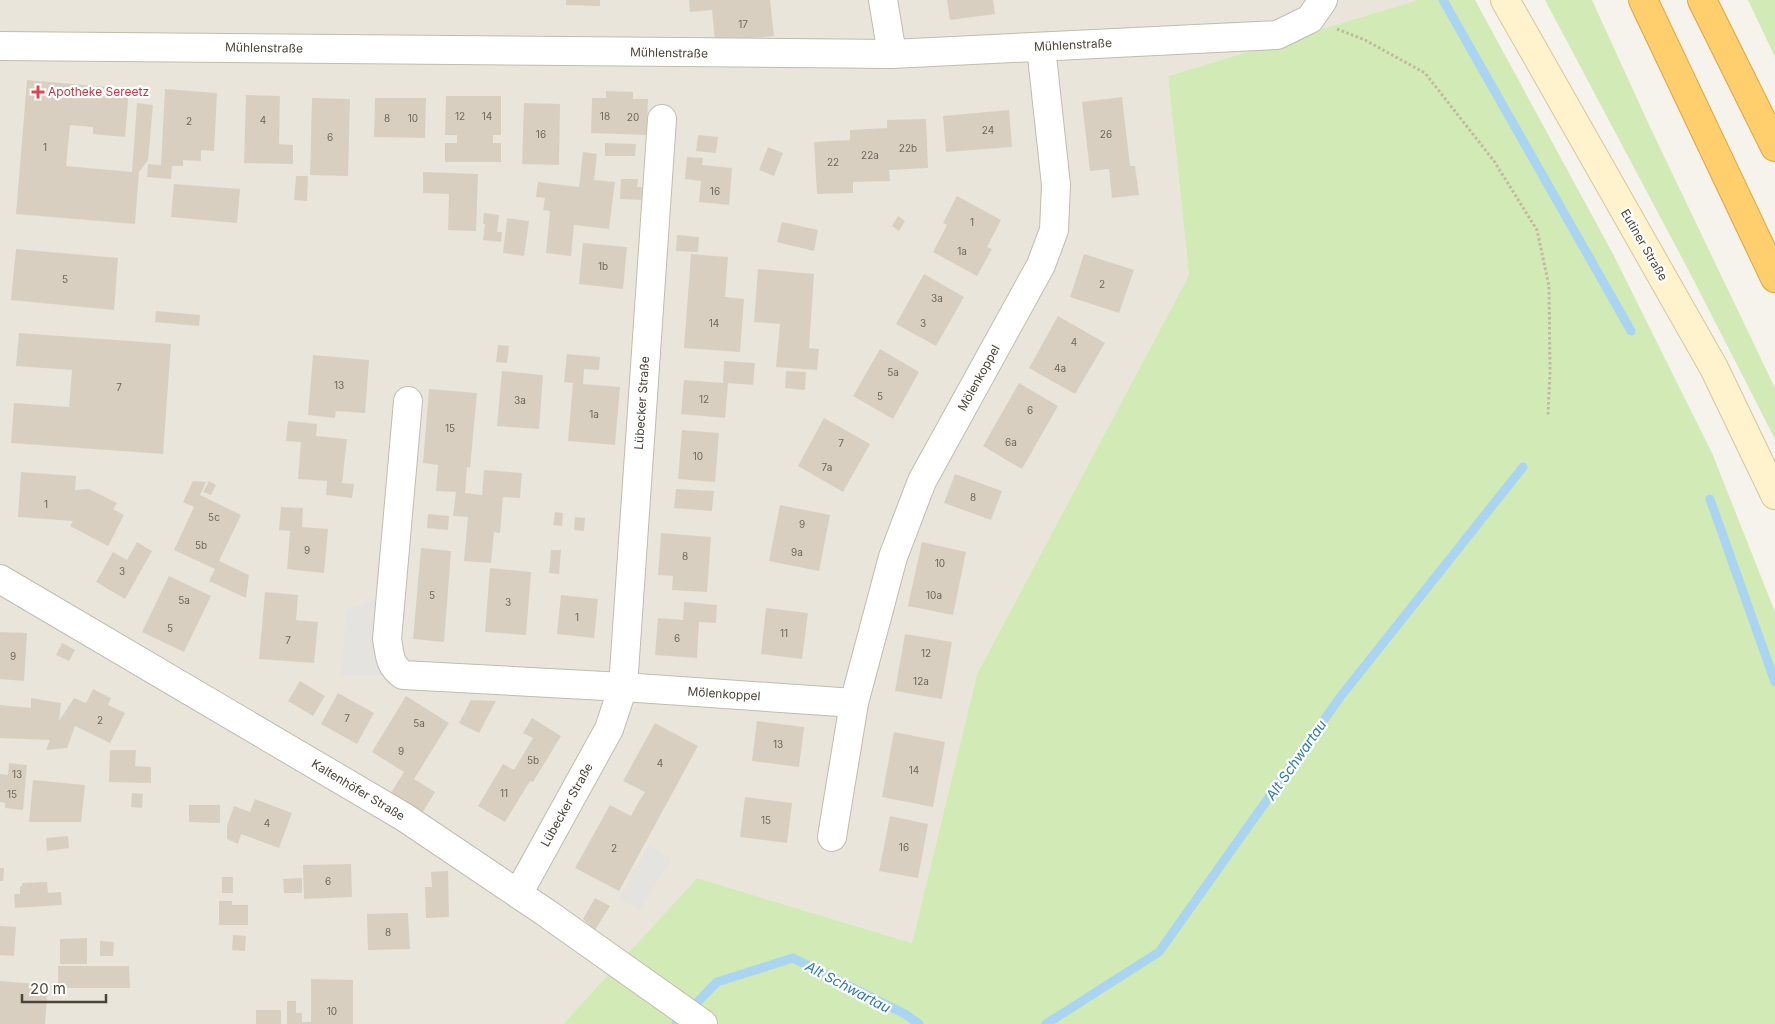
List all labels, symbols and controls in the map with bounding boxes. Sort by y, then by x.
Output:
house number: 17 [738,18,748,30]
street label: Mühlenstraße [1034,35,1112,54]
street label: Mühlenstraße [225,39,303,56]
street label: Mühlenstraße [630,44,708,61]
place label: Apotheke Sereetz [48,84,149,99]
marker: Apotheke Sereetz [32,86,44,98]
house number: 12 [455,110,465,122]
house number: 14 [482,110,492,122]
house number: 18 [600,110,610,122]
house number: 20 [627,111,639,123]
house number: 8 [384,112,390,124]
house number: 10 [408,112,418,124]
house number: 4 [260,114,266,126]
house number: 2 [186,115,192,127]
house number: 24 [982,124,994,136]
house number: 16 [536,128,546,140]
house number: 26 [1100,128,1112,140]
house number: 6 [327,131,333,143]
house number: 1 [43,141,47,153]
house number: 22b [899,142,917,154]
house number: 22a [861,149,879,161]
house number: 22 [827,156,839,168]
house number: 16 [710,185,720,197]
street label: Eutiner Straße [1618,206,1671,283]
house number: 1 [970,216,974,228]
house number: 1a [957,245,967,257]
house number: 1b [598,260,608,272]
house number: 5 [62,273,68,285]
house number: 2 [1099,278,1105,290]
house number: 3a [931,292,943,304]
house number: 14 [709,317,719,329]
house number: 3 [920,317,926,329]
house number: 4 [1071,336,1077,348]
street label: Mölenkoppel [954,342,1003,413]
street label: Lübecker Straße [631,356,652,450]
house number: 4a [1054,362,1066,374]
house number: 5a [887,366,899,378]
house number: 13 [334,379,344,391]
house number: 7 [116,381,122,393]
house number: 5 [877,390,883,402]
house number: 12 [699,393,709,405]
house number: 3a [514,394,526,406]
house number: 6 [1027,404,1033,416]
house number: 1a [589,408,599,420]
house number: 15 [445,422,455,434]
house number: 6a [1005,436,1017,448]
house number: 7 [838,437,844,449]
house number: 10 [693,450,703,462]
house number: 7a [822,461,832,473]
house number: 8 [970,491,976,503]
house number: 1 [44,498,48,510]
house number: 5c [208,511,220,523]
house number: 9 [799,518,805,530]
house number: 5b [195,539,207,551]
house number: 9 [304,544,310,556]
house number: 9a [791,546,803,558]
house number: 8 [682,550,688,562]
house number: 10 [935,557,945,569]
house number: 3 [119,565,125,577]
house number: 5 [429,589,435,601]
house number: 10a [926,589,942,601]
house number: 5a [178,594,190,606]
house number: 3 [505,596,511,608]
house number: 1 [575,611,579,623]
house number: 5 [167,622,173,634]
house number: 11 [780,627,788,639]
house number: 6 [674,632,680,644]
house number: 7 [285,634,291,646]
house number: 12 [921,647,931,659]
house number: 9 [10,650,16,662]
house number: 12a [913,675,929,687]
street label: Mölenkoppel [687,683,761,704]
house number: 7 [344,712,350,724]
house number: 2 [97,714,103,726]
water label: Alt Schwartau [1261,716,1329,804]
house number: 5a [413,717,425,729]
house number: 13 [773,738,783,750]
house number: 9 [398,745,404,757]
house number: 5b [527,754,539,766]
street label: Kaltenhöfer Straße [309,756,408,823]
house number: 4 [657,757,663,769]
street label: Lübecker Straße [537,760,596,849]
house number: 14 [909,764,919,776]
house number: 13 [12,768,22,780]
house number: 11 [500,787,508,799]
house number: 15 [7,788,17,800]
house number: 15 [761,814,771,826]
house number: 4 [264,817,270,829]
house number: 16 [899,841,909,853]
house number: 2 [611,842,617,854]
house number: 6 [325,875,331,887]
house number: 8 [385,926,391,938]
water label: Alt Schwartau [802,957,894,1016]
scale bar [22,972,106,1004]
text: 20 m [30,979,66,998]
house number: 10 [327,1005,337,1017]

